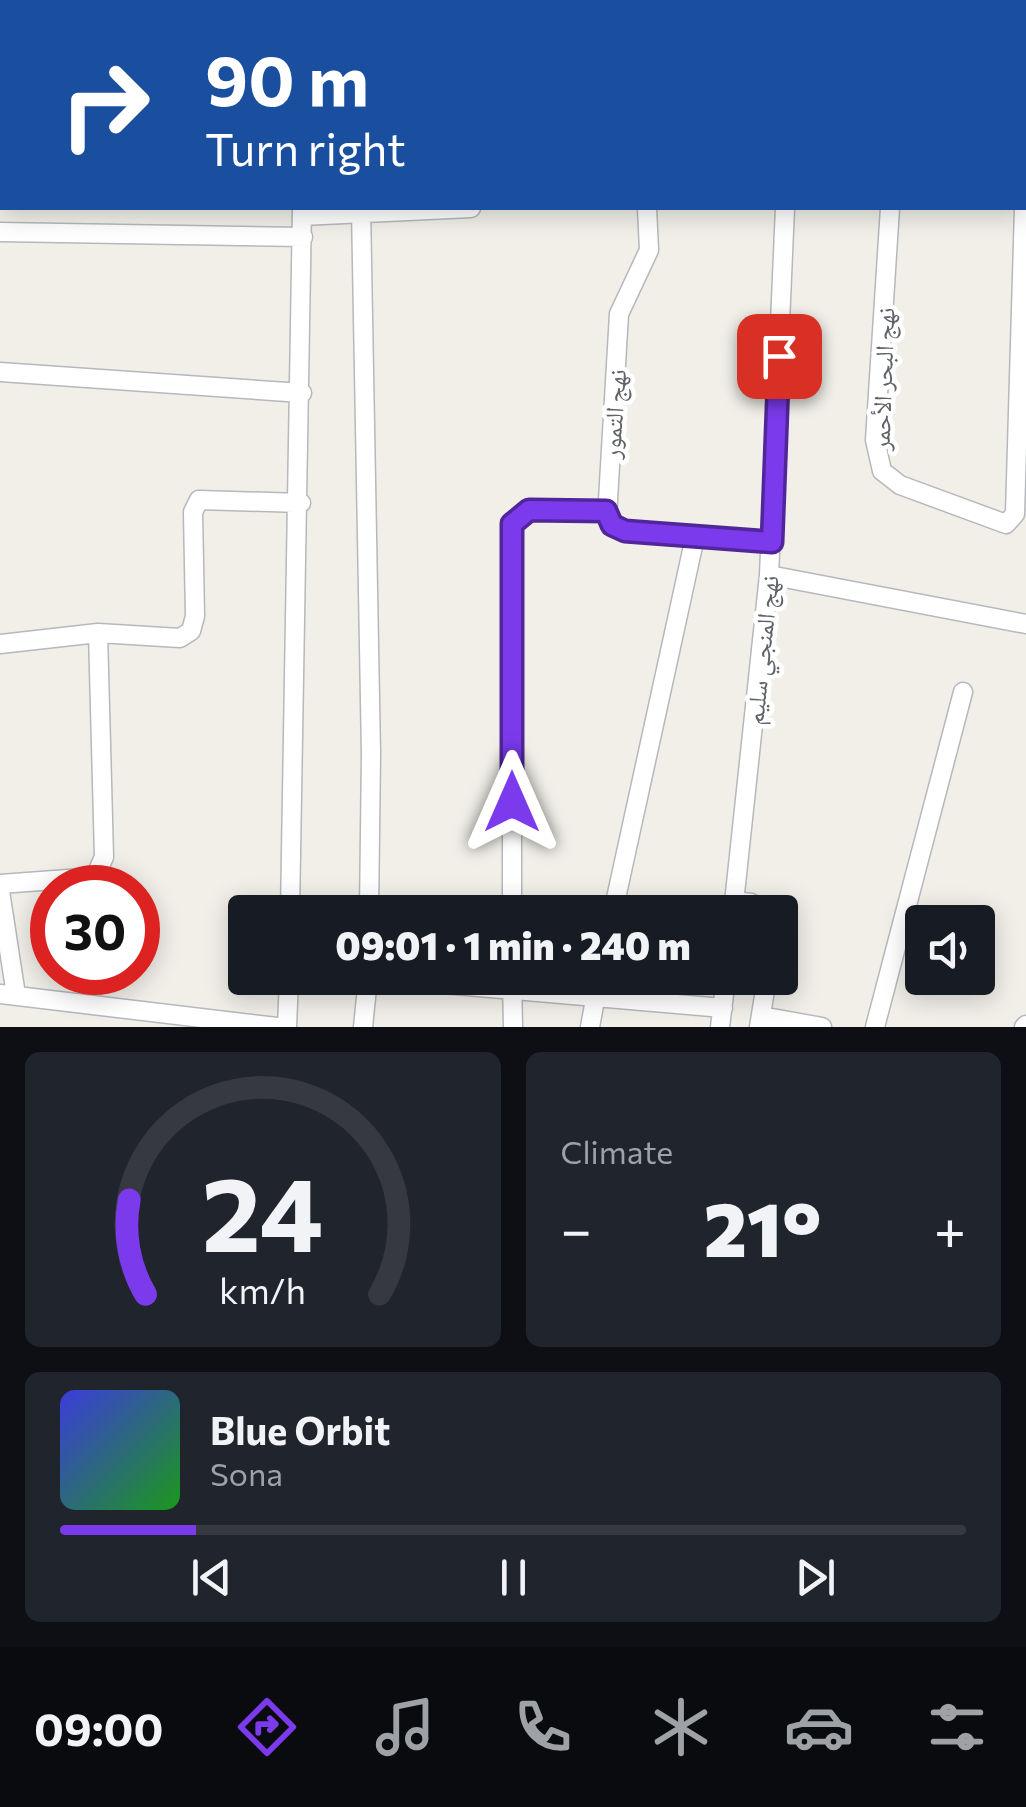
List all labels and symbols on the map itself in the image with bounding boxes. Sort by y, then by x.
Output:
street label: نهج البحر الأحمر [864,307,901,452]
pin [737,314,822,399]
street label: نهج التمور [595,368,633,461]
street label: نهج المنجي سليم [738,574,790,727]
position arrow [460,750,564,854]
speed limit sign: 30 [30,865,160,995]

